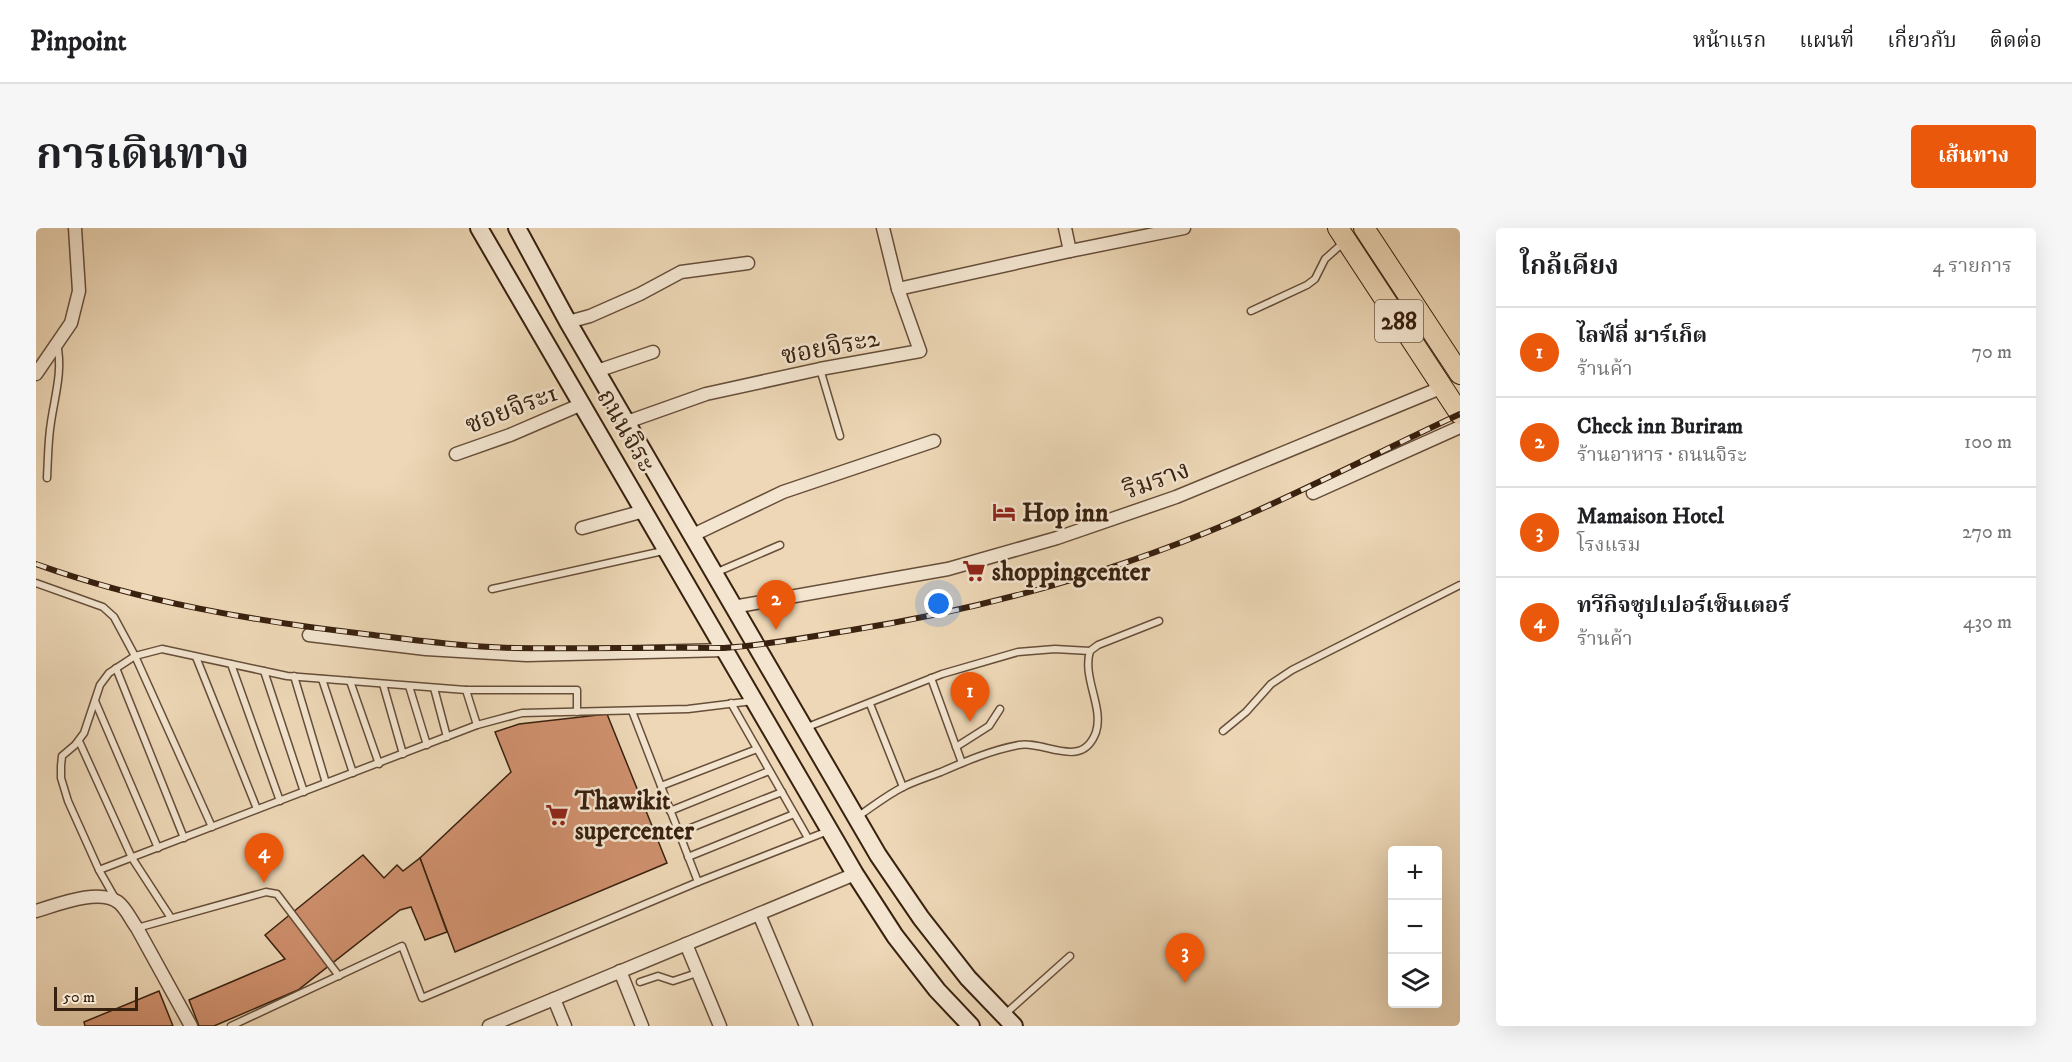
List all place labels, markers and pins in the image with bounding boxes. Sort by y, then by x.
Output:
place label: Hop inn [1022,497,1109,530]
hotel icon: Hop inn [991,499,1017,525]
place label: shoppingcenter [992,556,1150,589]
supermarket icon: shoppingcenter [961,558,987,584]
pin: 2 [756,580,796,630]
pin: 1 [950,672,990,722]
place label: Thawikit supercenter [574,785,694,848]
supermarket icon: Thawikit supercenter [544,802,570,828]
pin: 4 [244,834,284,883]
pin: 3 [1166,934,1204,983]

